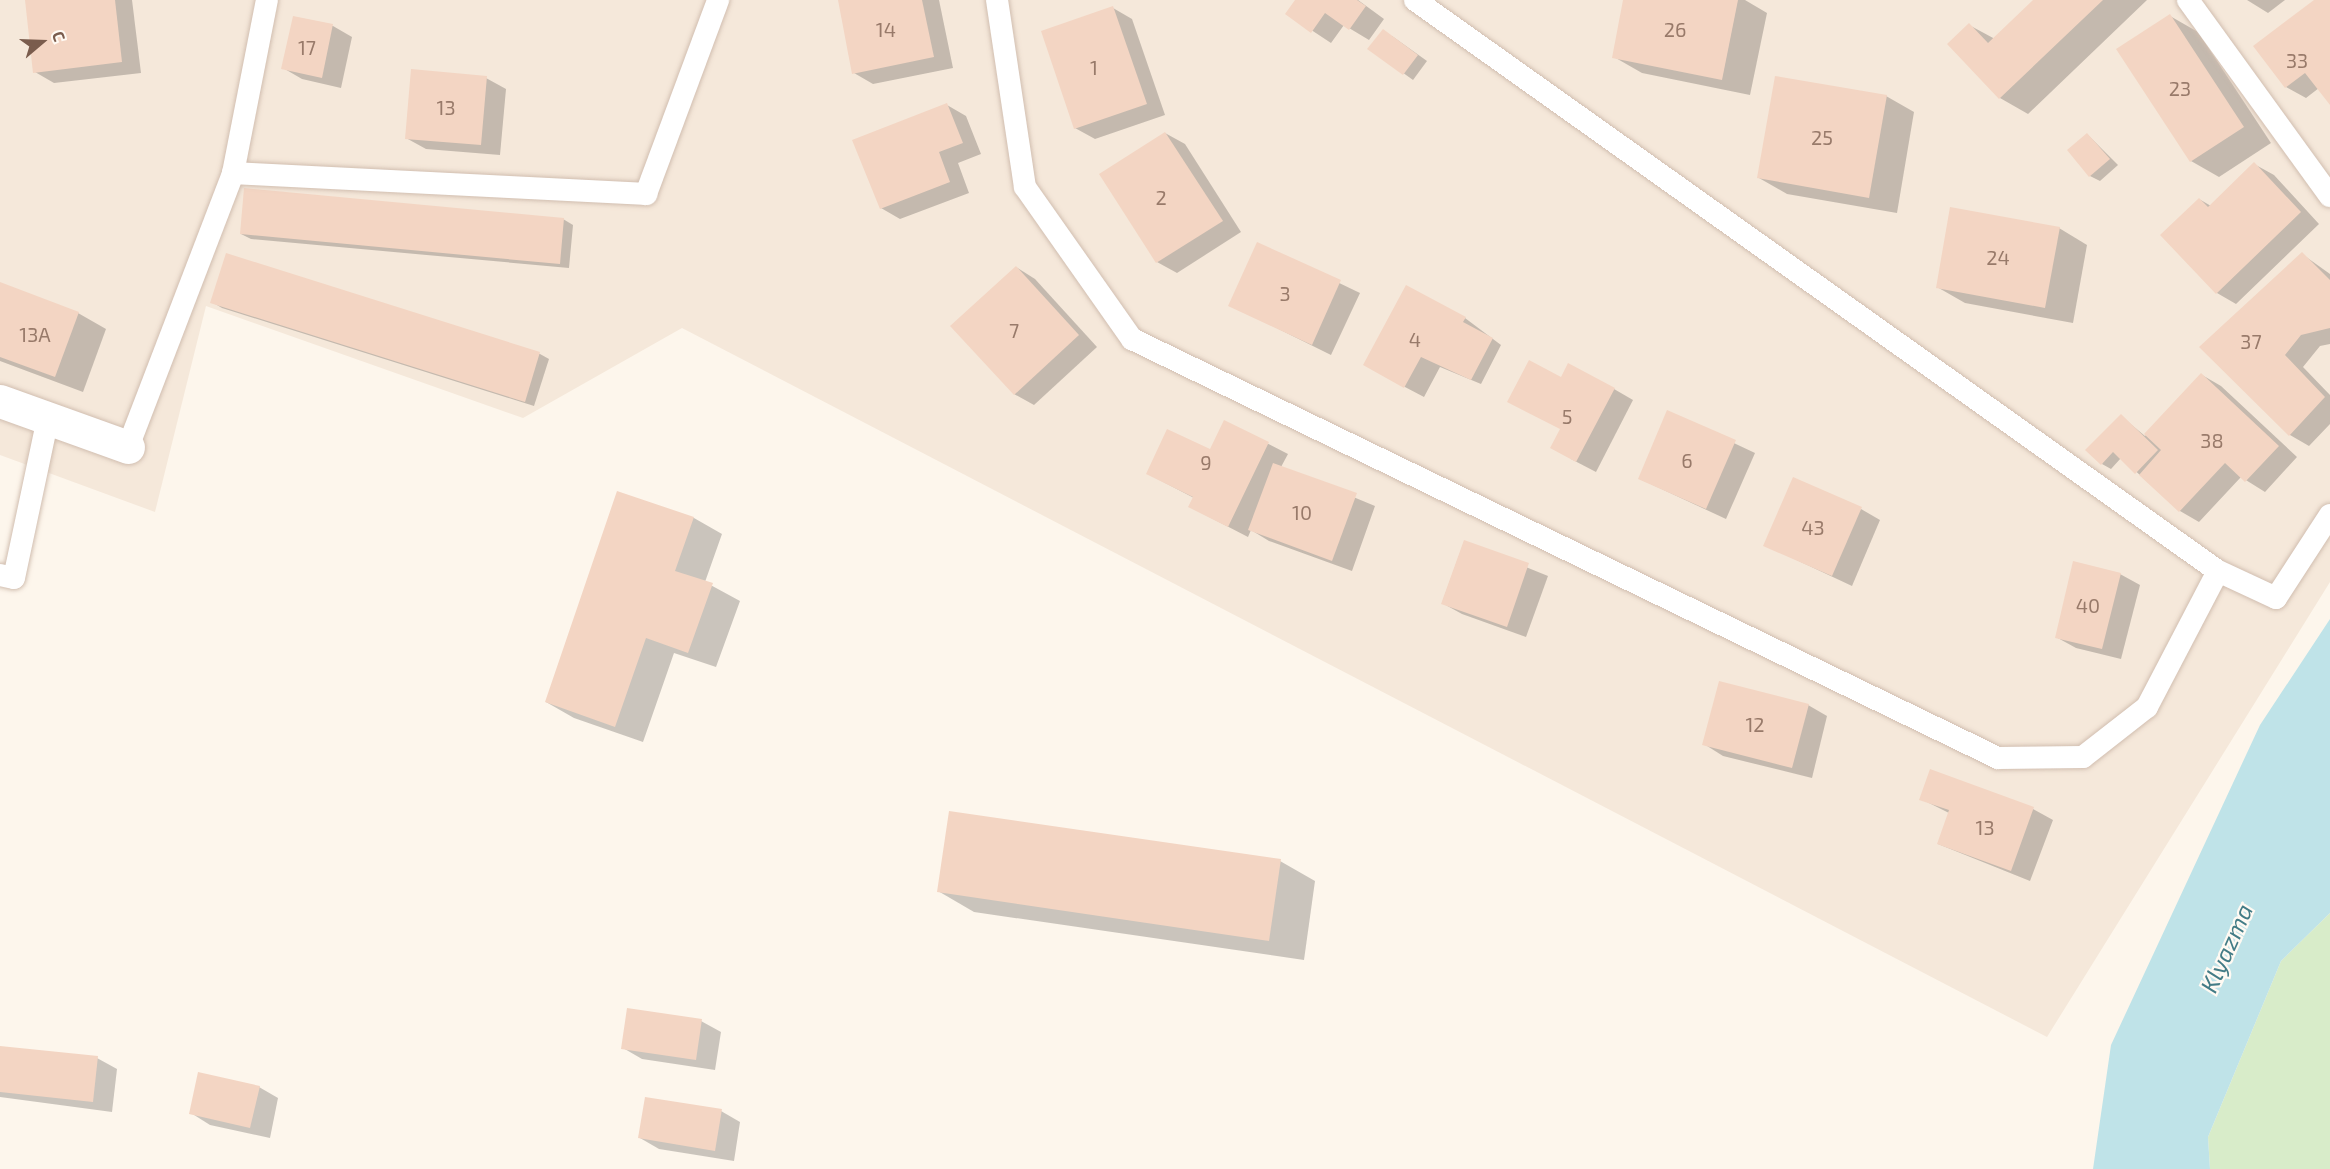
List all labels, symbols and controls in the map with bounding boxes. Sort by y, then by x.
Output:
north arrow [12,12,72,72]
house number: 14 [876,17,896,41]
house number: 26 [1664,17,1686,41]
text: С [49,28,70,44]
house number: 17 [298,35,316,59]
house number: 33 [2286,48,2308,72]
house number: 1 [1090,55,1098,79]
house number: 23 [2169,76,2191,100]
house number: 13 [436,95,456,119]
house number: 25 [1811,125,1833,149]
house number: 2 [1155,185,1167,209]
house number: 24 [1986,245,2010,269]
house number: 3 [1279,281,1291,305]
house number: 7 [1009,318,1019,342]
house number: 13А [19,322,51,346]
house number: 4 [1409,327,1421,351]
house number: 37 [2240,329,2262,353]
house number: 5 [1562,404,1572,428]
house number: 38 [2200,428,2224,452]
house number: 6 [1681,448,1693,472]
house number: 9 [1200,450,1212,474]
house number: 10 [1292,500,1312,524]
house number: 43 [1801,515,1825,539]
house number: 40 [2076,593,2100,617]
house number: 12 [1745,712,1765,736]
house number: 13 [1975,815,1995,839]
water label: Klyazma [2194,899,2258,997]

